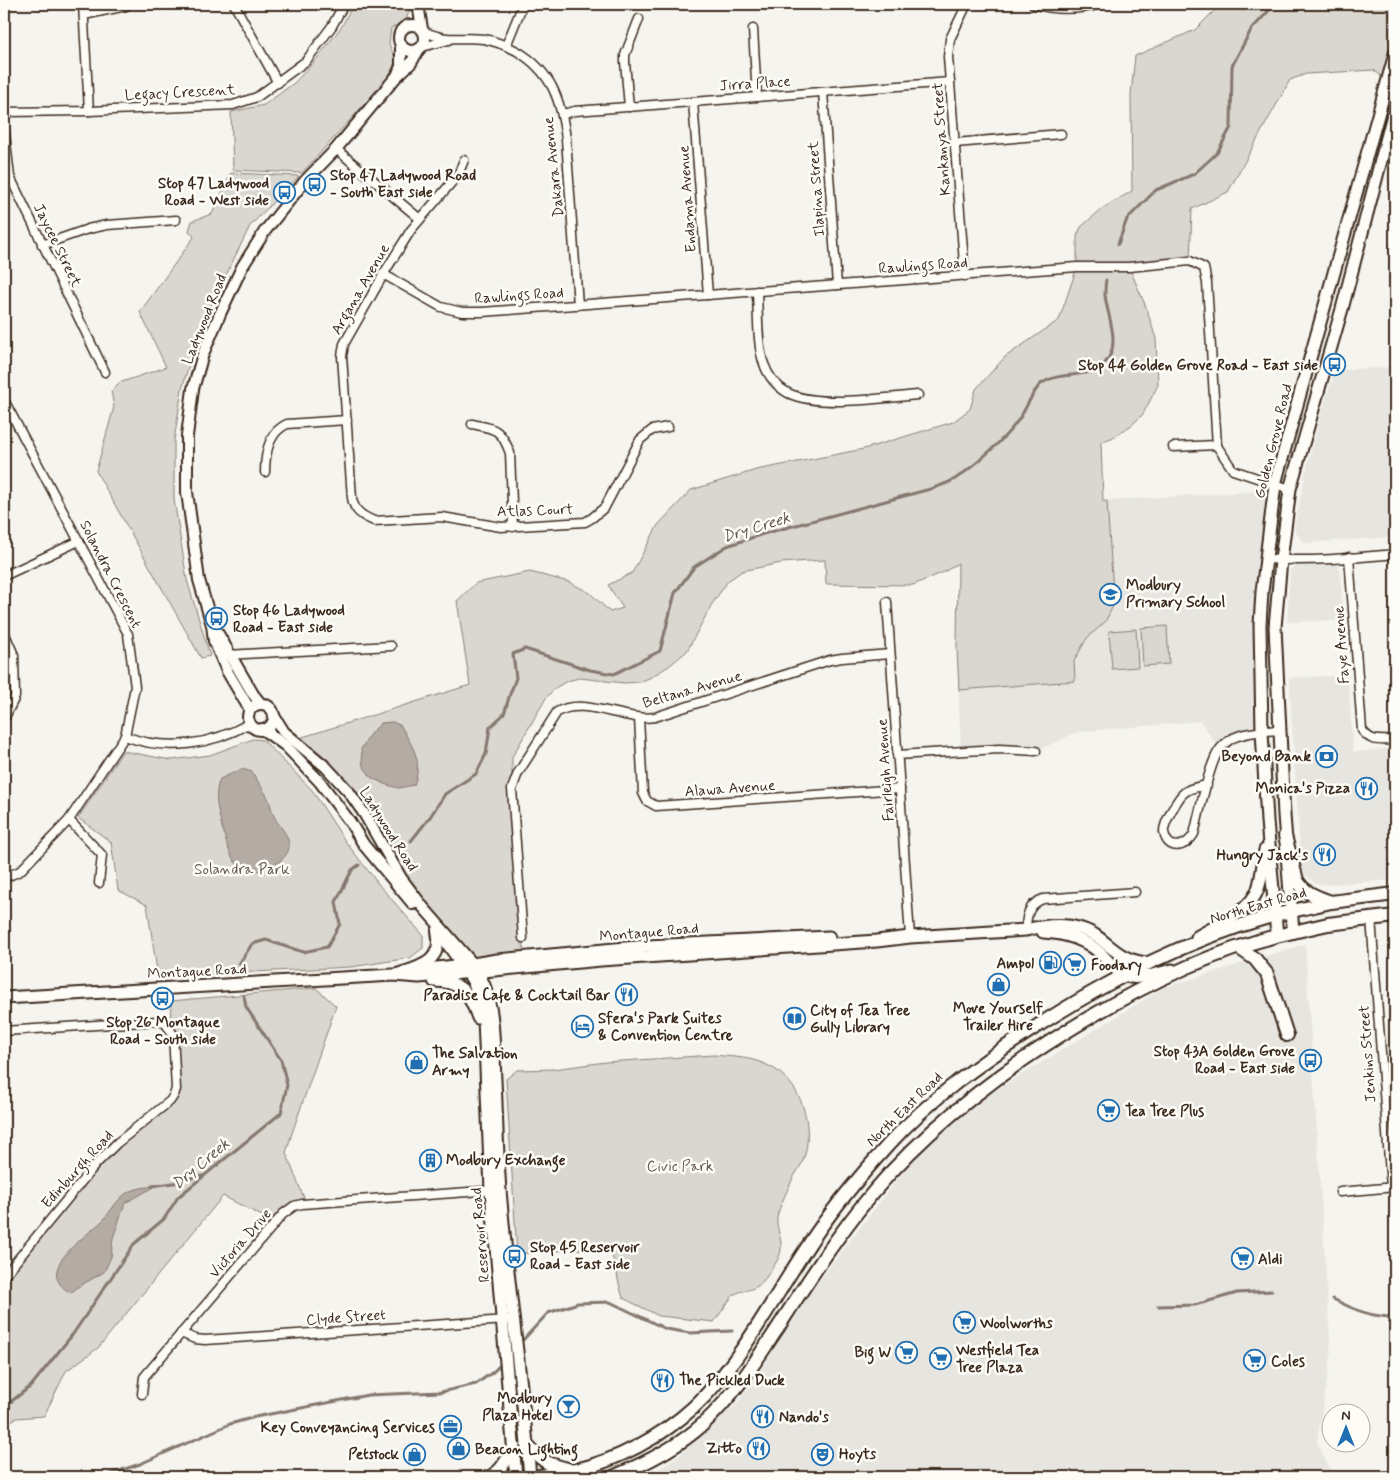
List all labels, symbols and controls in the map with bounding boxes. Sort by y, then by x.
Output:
street label: Jirra Place [719,72,791,96]
street label: Legacy Crescent [124,80,236,107]
street label: Kankanya Street [928,82,956,196]
street label: Dakara Avenue [539,116,569,218]
street label: Ilapina Street [804,140,830,237]
street label: Endama Avenue [674,145,702,253]
place label: Stop 47 Ladywood Road - South East side [330,166,476,203]
bus stop icon: Stop 47 Ladywood Road - South East side [302,172,326,196]
place label: Stop 47 Ladywood Road - West side [158,174,269,211]
bus stop icon: Stop 47 Ladywood Road - West side [273,180,297,204]
street label: Jaycee Street [28,200,86,291]
street label: Argana Avenue [327,240,396,339]
street label: Rawlings Road [878,253,969,280]
street label: Ladywood Road [178,271,232,368]
street label: Rawlings Road [474,283,565,310]
bus stop icon: Stop 44 Golden Grove Road - East side [1322,353,1346,377]
place label: Stop 44 Golden Grove Road - East side [1078,356,1318,376]
street label: Golden Grove Road [1250,382,1298,501]
street label: Atlas Court [496,500,574,522]
water label: Dry Creek [720,507,793,548]
street label: Solandra Crescent [74,517,146,632]
place label: Modbury Primary School [1126,576,1225,613]
school or university icon: Modbury Primary School [1098,582,1122,606]
place label: Stop 46 Ladywood Road - East side [233,601,345,638]
street label: Faye Avenue [1329,605,1355,685]
bus stop icon: Stop 46 Ladywood Road - East side [205,607,229,631]
street label: Beltana Avenue [640,666,744,714]
street label: Fairleigh Avenue [872,718,900,822]
bank icon: Beyond Bank [1315,744,1339,768]
place label: Beyond Bank [1221,747,1311,767]
street label: Alawa Avenue [684,776,776,802]
restaurant icon: Monica's Pizza [1354,776,1378,800]
place label: Monica's Pizza [1255,779,1350,799]
street label: Ladywood Road [354,784,422,876]
restaurant icon: Hungry Jack's [1312,843,1336,867]
place label: Hungry Jack's [1217,846,1308,868]
park label: Solandra Park [194,860,290,880]
street label: North East Road [1208,883,1309,929]
street label: Montague Road [599,919,700,947]
fuel station icon: Ampol [1038,951,1062,975]
supermarket icon: Foodary [1063,953,1087,977]
place label: Ampol [997,954,1034,974]
place label: Foodary [1091,956,1142,976]
street label: Montague Road [147,959,247,985]
shop icon: Move Yourself Trailer Hire [986,973,1010,997]
restaurant icon: Paradise Cafe & Cocktail Bar [614,983,638,1007]
place label: Paradise Cafe & Cocktail Bar [424,986,611,1006]
bus stop icon: Stop 26 Montague Road - South side [151,987,175,1011]
place label: Move Yourself Trailer Hire [953,999,1043,1036]
place label: City of Tea Tree Gully Library [810,1001,910,1038]
street label: Jenkins Street [1355,1005,1381,1103]
library icon: City of Tea Tree Gully Library [782,1007,806,1031]
place label: Sfera's Park Suites & Convention Centre [598,1009,733,1046]
place label: Stop 26 Montague Road - South side [106,1013,220,1050]
hotel icon: Sfera's Park Suites & Convention Centre [570,1015,594,1039]
place label: Stop 43A Golden Grove Road - East side [1154,1042,1296,1079]
place label: The Salvation Army [432,1044,518,1081]
bus stop icon: Stop 43A Golden Grove Road - East side [1299,1048,1323,1072]
shop icon: The Salvation Army [404,1050,428,1074]
street label: North East Road [862,1068,947,1151]
supermarket icon: Tea Tree Plus [1097,1099,1121,1123]
place label: Tea Tree Plus [1125,1102,1204,1122]
street label: Edinburgh Road [37,1126,119,1214]
water label: Dry Creek [168,1134,234,1194]
building icon: Modbury Exchange [418,1148,442,1172]
place label: Modbury Exchange [446,1151,566,1173]
park label: Civic Park [647,1157,713,1177]
street label: Reservoir Road [467,1186,495,1283]
street label: Victoria Drive [205,1204,277,1283]
place label: Stop 45 Reservoir Road - East side [530,1238,640,1275]
bus stop icon: Stop 45 Reservoir Road - East side [502,1244,526,1268]
supermarket icon: Aldi [1230,1247,1254,1271]
place label: Aldi [1258,1250,1283,1270]
street label: Clyde Street [306,1305,387,1331]
supermarket icon: Woolworths [952,1311,976,1335]
place label: Woolworths [979,1314,1053,1334]
supermarket icon: Big W [895,1340,919,1364]
place label: Westfield Tea Tree Plaza [955,1340,1039,1378]
place label: Big W [854,1343,891,1365]
supermarket icon: Westfield Tea Tree Plaza [928,1347,952,1371]
supermarket icon: Coles [1243,1349,1267,1373]
place label: Coles [1271,1352,1305,1372]
restaurant icon: The Pickled Duck [651,1368,675,1392]
place label: The Pickled Duck [679,1371,785,1391]
place label: Modbury Plaza Hotel [482,1389,552,1426]
bar icon: Modbury Plaza Hotel [556,1395,580,1419]
north arrow [1322,1404,1372,1454]
restaurant icon: Nando's [751,1405,775,1429]
text: N [1341,1407,1351,1425]
place label: Nando's [779,1408,829,1428]
office icon: Key Conveyancing Services [439,1415,463,1439]
place label: Key Conveyancing Services [260,1418,435,1439]
restaurant icon: Zitto [746,1436,770,1460]
shop icon: Beacon Lighting [447,1437,471,1461]
place label: Zitto [706,1439,743,1459]
place label: Beacon Lighting [475,1440,578,1462]
shop icon: Petstock [403,1442,427,1466]
theatre icon: Hoyts [811,1442,835,1466]
place label: Petstock [348,1445,400,1465]
place label: Hoyts [839,1445,877,1465]

